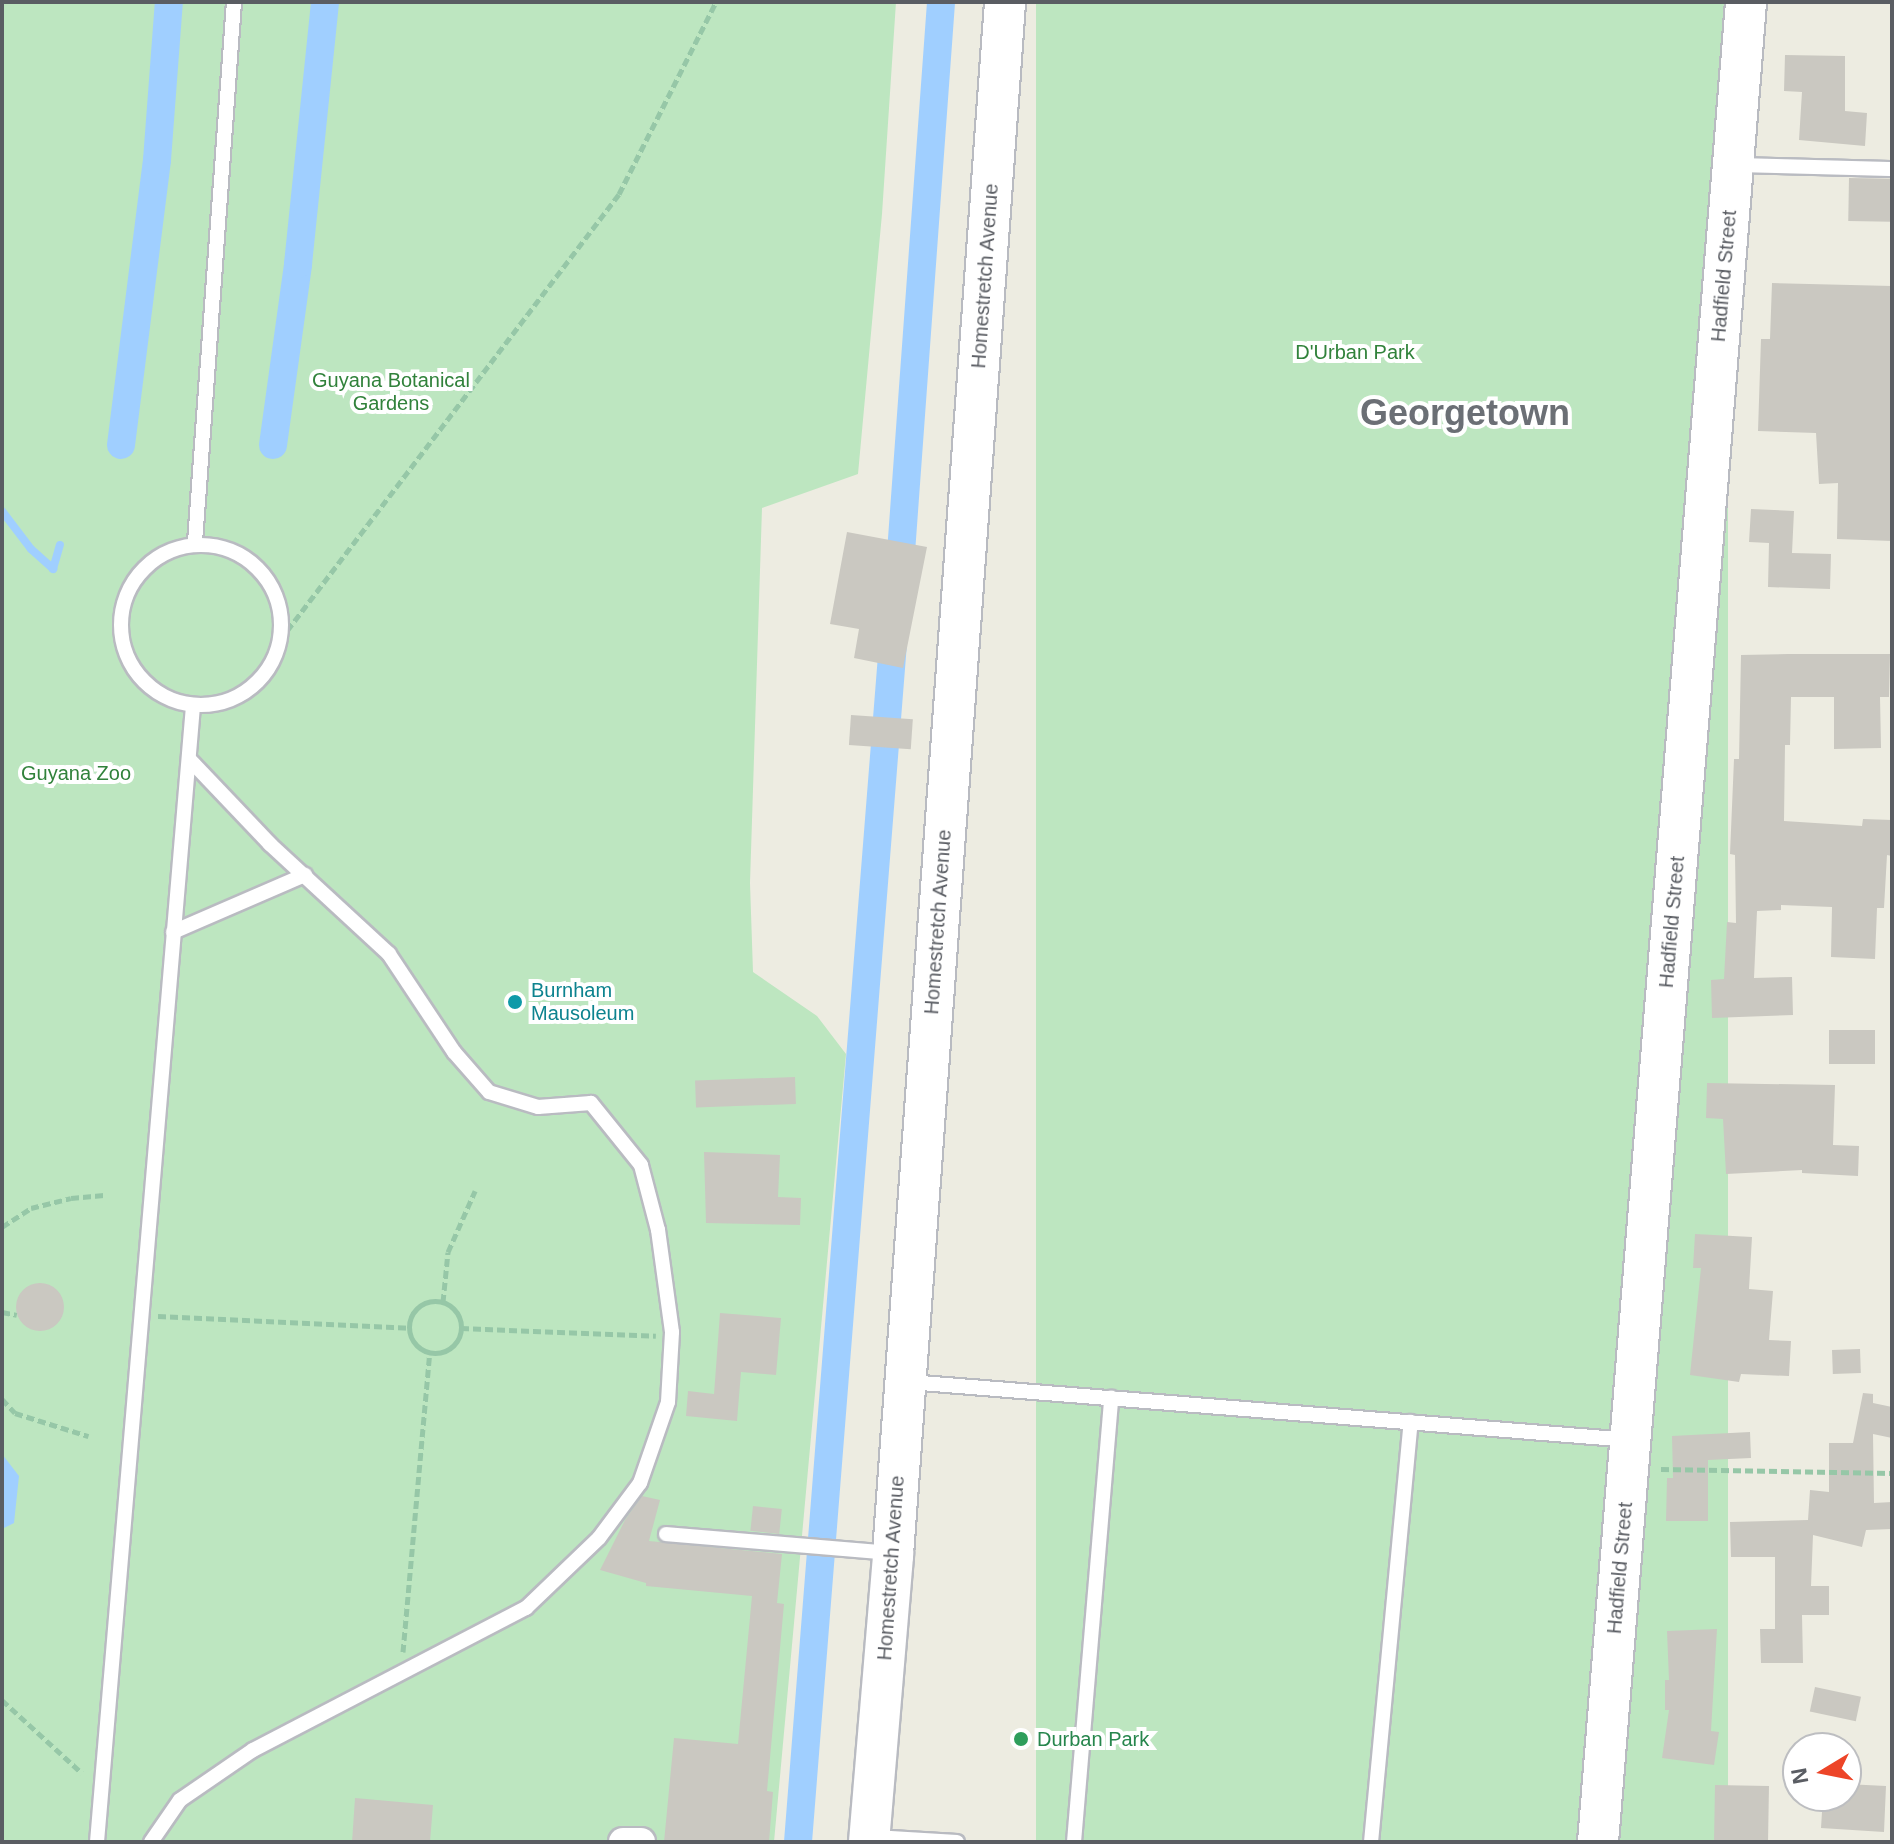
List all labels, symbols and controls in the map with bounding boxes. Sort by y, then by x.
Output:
street label: Homestretch Avenue [967,182,1003,370]
street label: Hadfield Street [1706,209,1742,343]
park label: D'Urban Park [1295,340,1415,364]
park label: Guyana Botanical Gardens [312,368,470,415]
district label: Georgetown [1360,391,1570,435]
park label: Guyana Zoo [21,761,131,785]
street label: Homestretch Avenue [920,828,956,1016]
street label: Hadfield Street [1654,855,1690,989]
place label: Burnham Mausoleum [531,978,634,1025]
marker: Burnham Mausoleum [506,993,524,1011]
street label: Homestretch Avenue [873,1474,909,1662]
street label: Hadfield Street [1602,1501,1638,1635]
place label: Durban Park [1037,1727,1149,1751]
marker: Durban Park [1012,1730,1030,1748]
north arrow [1782,1732,1862,1812]
text: N [1786,1766,1814,1786]

